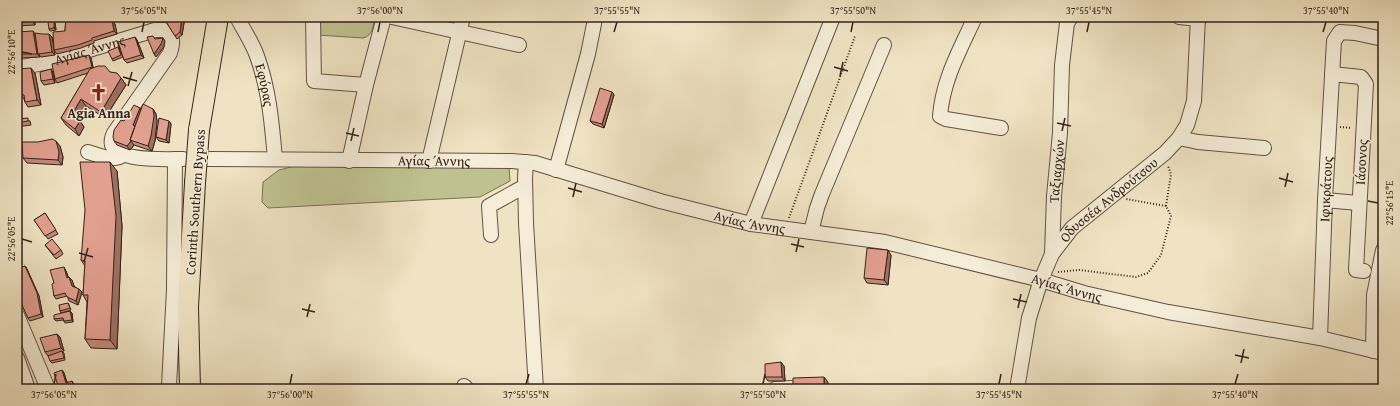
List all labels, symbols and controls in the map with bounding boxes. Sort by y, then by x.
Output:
text: 37°56'05"N [121,3,167,18]
text: 37°56'00"N [357,3,403,18]
text: 37°55'55"N [594,3,640,18]
text: 37°55'50"N [830,3,876,18]
text: 37°55'45"N [1066,3,1112,18]
text: 37°55'40"N [1303,3,1349,18]
text: 22°56'10"E [4,30,19,74]
street label: Αγίας Άννης [52,30,127,70]
street label: Εφύρας [250,61,279,108]
church icon: Agia Anna [89,83,109,103]
place label: Agia Anna [67,103,132,123]
street label: Corinth Southern Bypass [180,128,210,276]
street label: Ιάσονος [1350,138,1372,185]
street label: Ταξιαρχών [1044,139,1069,203]
street label: Αγίας Άννης [398,150,470,171]
street label: Οδυσσέα Ανδρούτσου [1055,153,1162,246]
street label: Ιφικράτους [1314,156,1337,222]
text: 22°56'15"E [1382,181,1397,225]
street label: Αγίας Άννης [712,205,787,239]
text: 22°56'05"E [4,217,19,261]
street label: Αγίας Άννης [1029,268,1104,307]
text: 37°56'05"N [31,387,77,402]
text: 37°56'00"N [267,387,313,402]
text: 37°55'55"N [503,387,549,402]
text: 37°55'50"N [740,387,786,402]
text: 37°55'45"N [976,387,1022,402]
text: 37°55'40"N [1212,387,1258,402]

